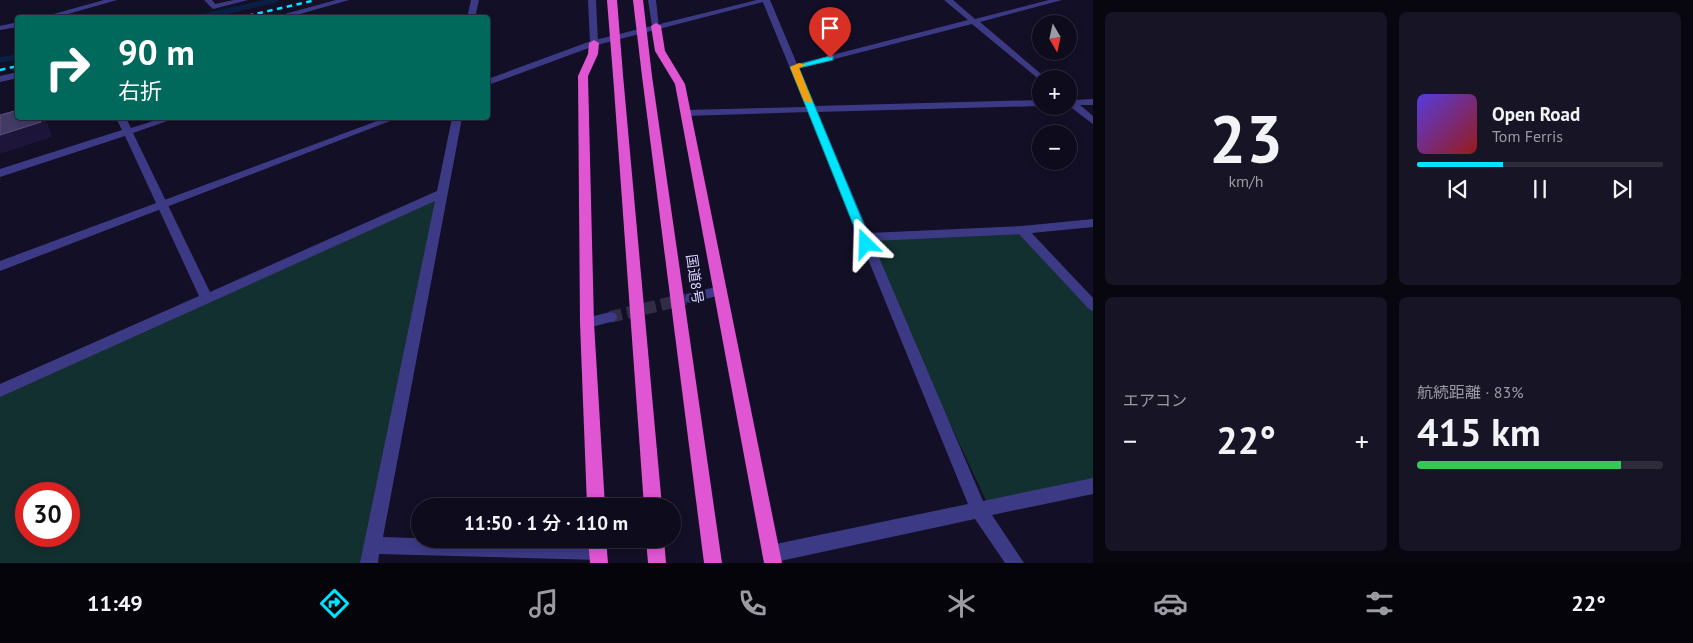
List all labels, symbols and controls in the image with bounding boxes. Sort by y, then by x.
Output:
pin [809,7,851,58]
icon: arrive [816,14,844,42]
north arrow [1032,15,1078,60]
map controls [1032,15,1077,170]
text: 90 m [118,29,195,75]
icon: right [35,35,100,100]
button: + [1032,70,1077,115]
text: 右折 [118,77,162,105]
text: 23 [1209,96,1283,180]
text: Open Road [1492,102,1580,126]
button: − [1032,125,1077,170]
text: Tom Ferris [1492,126,1563,146]
text: km/h [1228,171,1264,191]
icon: previous [1444,175,1472,203]
icon: pause [1526,175,1554,203]
icon: next [1608,175,1636,203]
position arrow [839,217,891,269]
street label: 国道8号 [683,253,707,305]
text: 航続距離 · 83% [1417,382,1524,402]
text: エアコン [1123,390,1187,410]
text: 415 km [1417,407,1541,456]
text: 22° [1216,415,1276,464]
text: − [1123,422,1137,459]
text: + [1355,422,1369,459]
speed limit sign: 30 [15,482,80,547]
text: 11:50 · 1 分 · 110 m [464,511,628,535]
icon: directions [317,586,352,621]
icon: music [526,586,561,621]
icon: phone [735,586,770,621]
icon: climate [944,586,979,621]
icon: car [1153,586,1188,621]
icon: filters [1362,586,1397,621]
text: 11:49 [87,589,143,617]
text: 22° [1571,589,1606,617]

